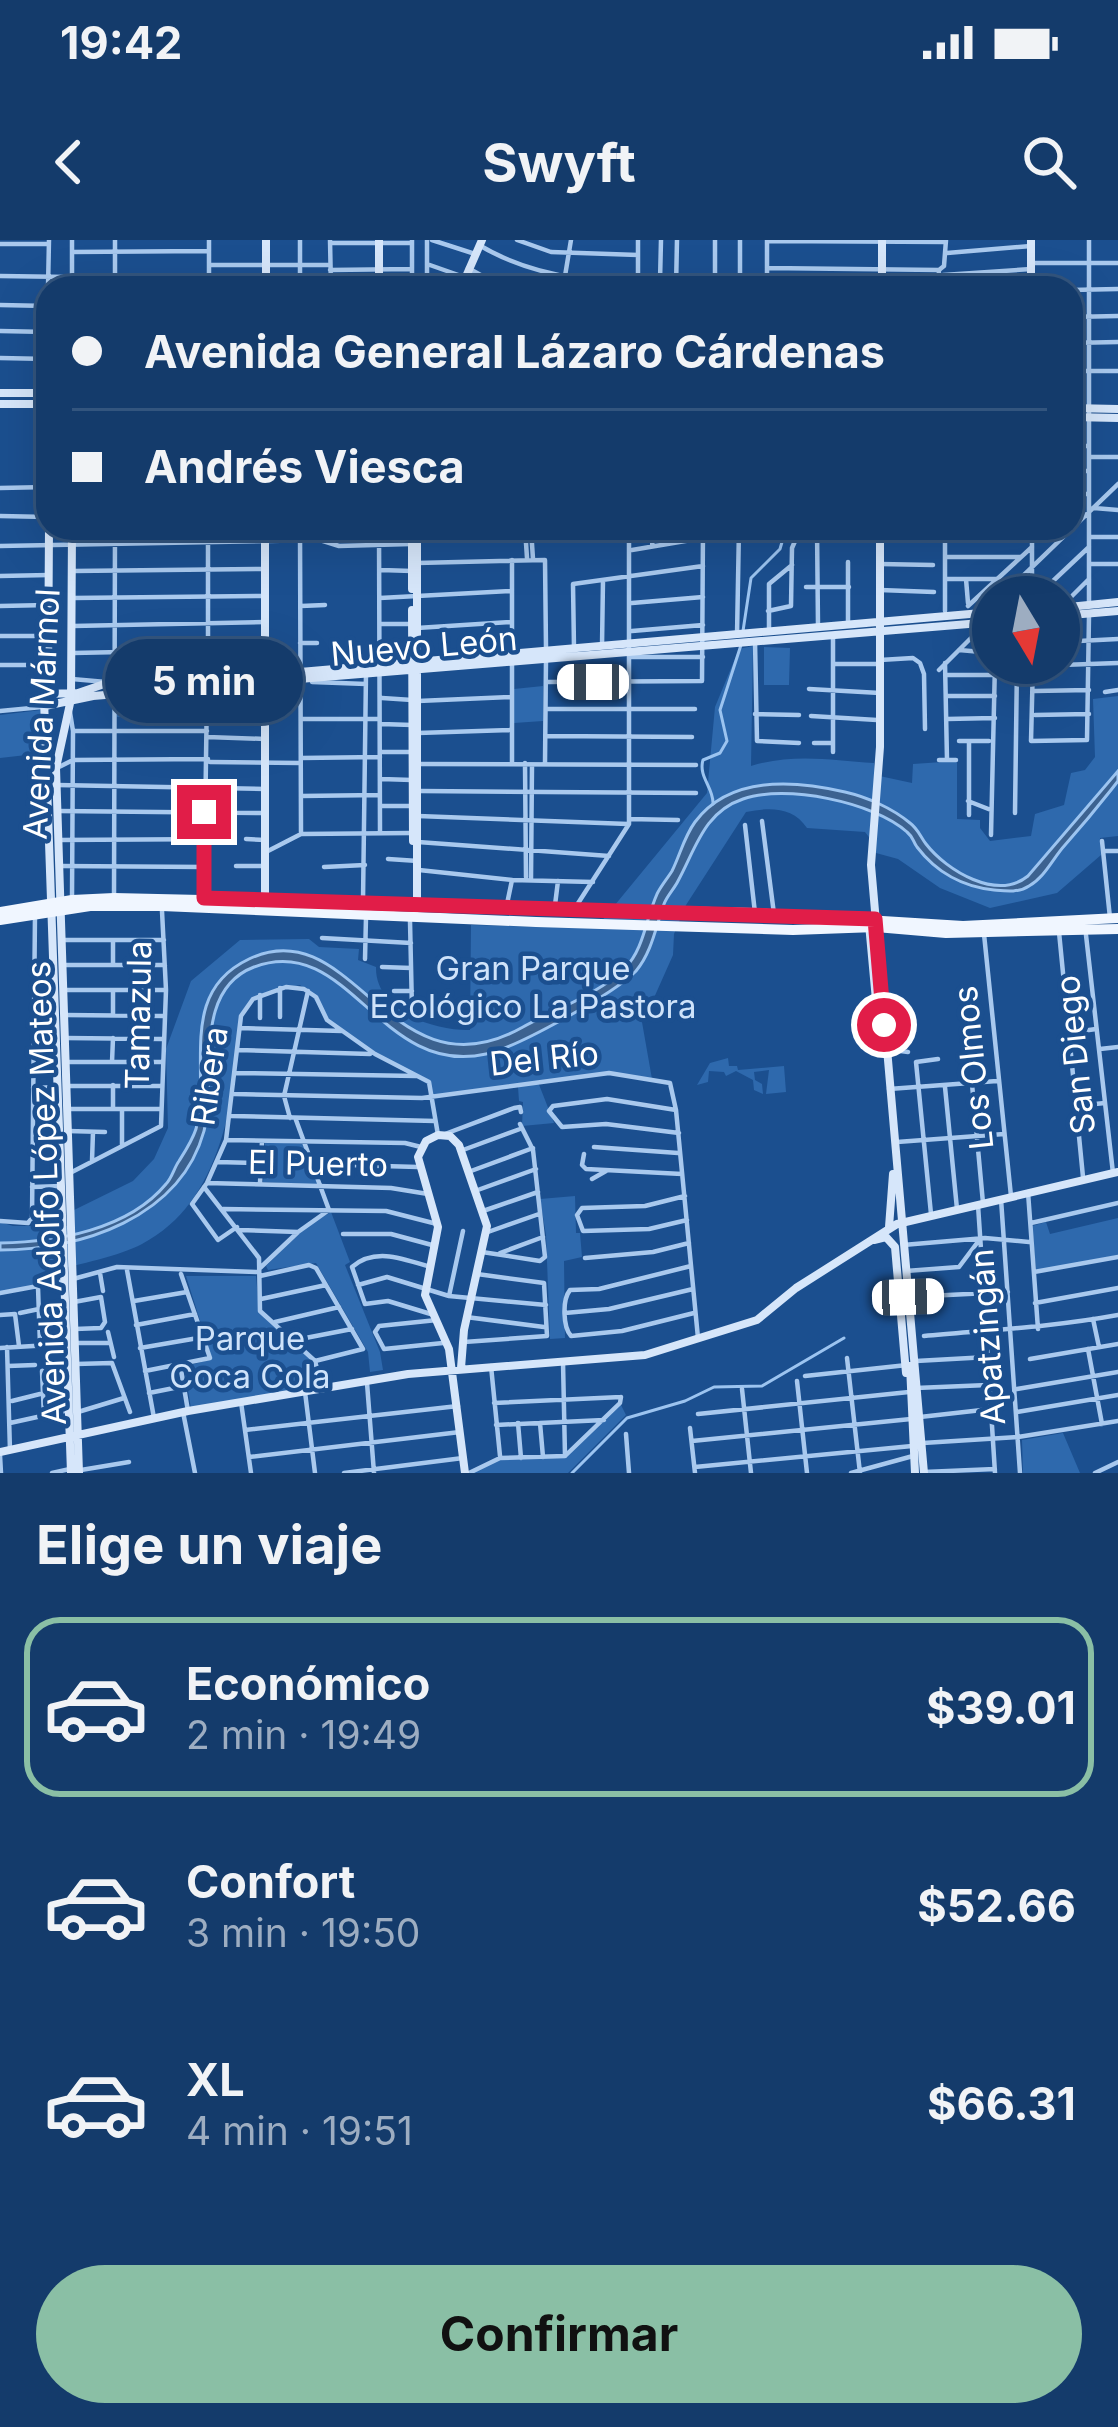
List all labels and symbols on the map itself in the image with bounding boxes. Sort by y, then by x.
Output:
north arrow [972,576,1080,684]
street label: Avenida Mármol [14,588,68,840]
street label: Nuevo León [329,618,519,674]
callout: 5 min [105,638,303,722]
car [557,664,629,700]
route end [177,785,231,839]
street label: Tamazula [117,940,159,1090]
park label: Gran Parque Ecológico La Pastora [369,948,697,1026]
street label: Avenida Adolfo López Mateos [18,960,74,1426]
street label: San Diego [1047,974,1103,1136]
street label: Los Olmos [945,984,1001,1152]
route start [857,998,911,1052]
street label: Ribera [182,1024,236,1128]
street label: Del Río [488,1032,600,1084]
street label: El Puerto [248,1142,388,1184]
street label: Apatzingán [961,1248,1013,1426]
car [871,1278,945,1316]
park label: Parque Coca Cola [169,1318,331,1396]

